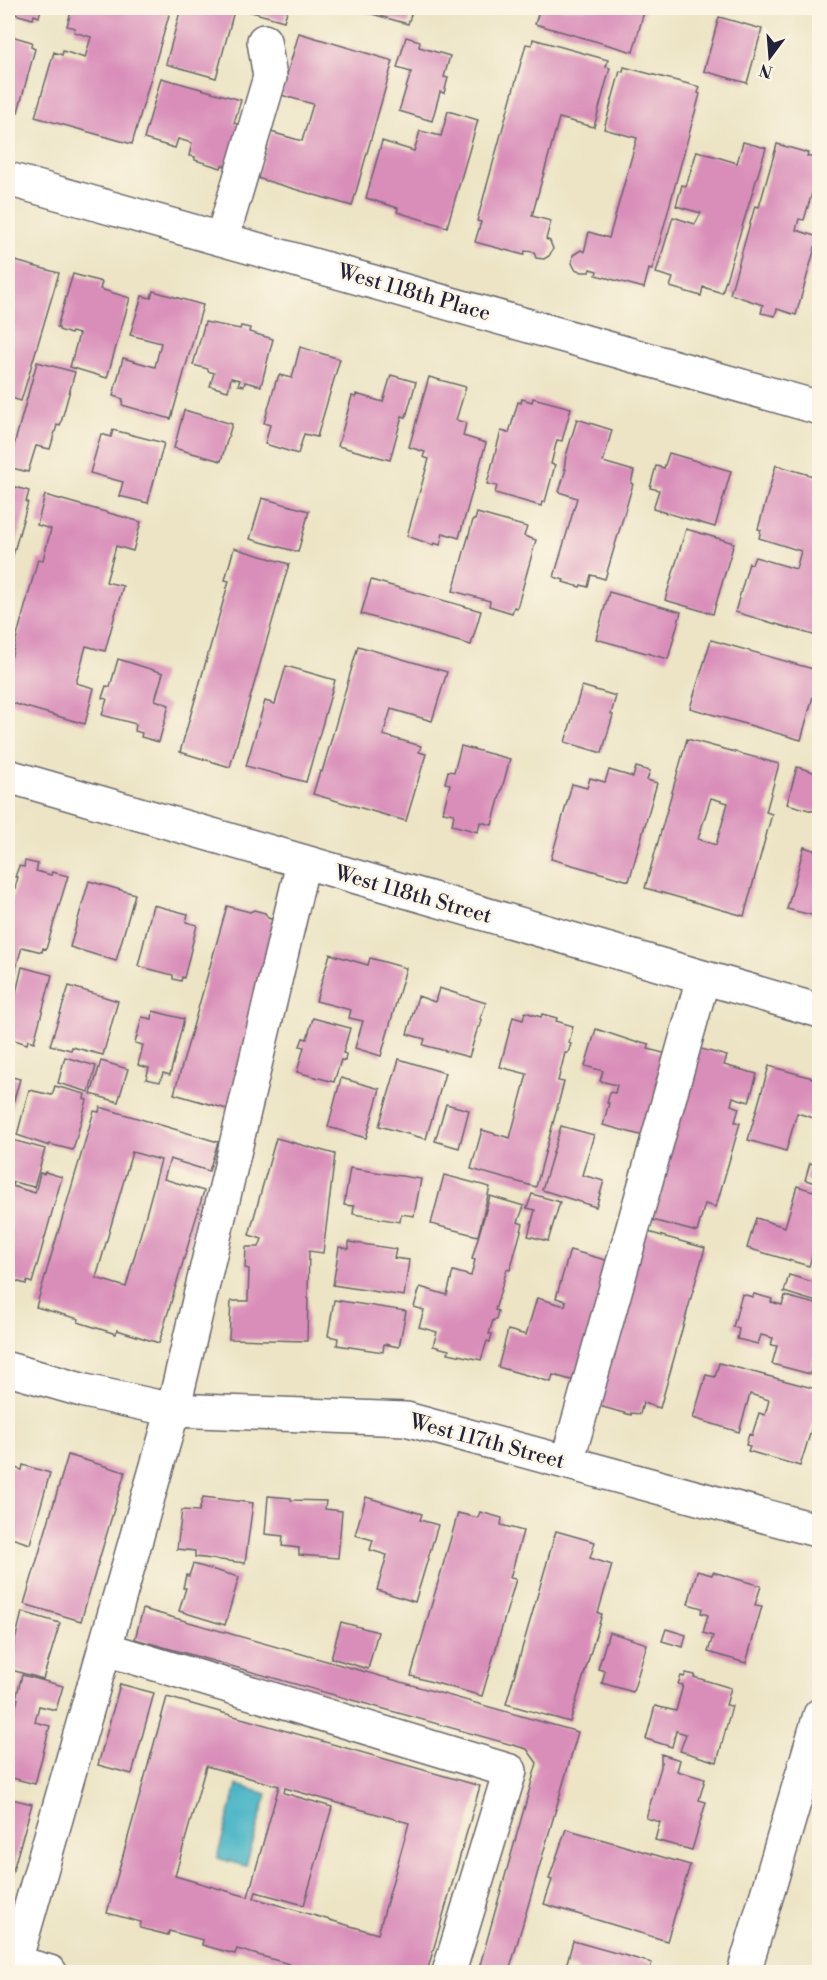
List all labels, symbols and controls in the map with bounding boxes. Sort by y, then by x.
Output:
north arrow [740,27,800,87]
text: N [757,59,775,82]
street label: West 118th Place [334,259,493,327]
street label: West 118th Street [330,860,495,930]
street label: West 117th Street [406,1409,568,1475]

